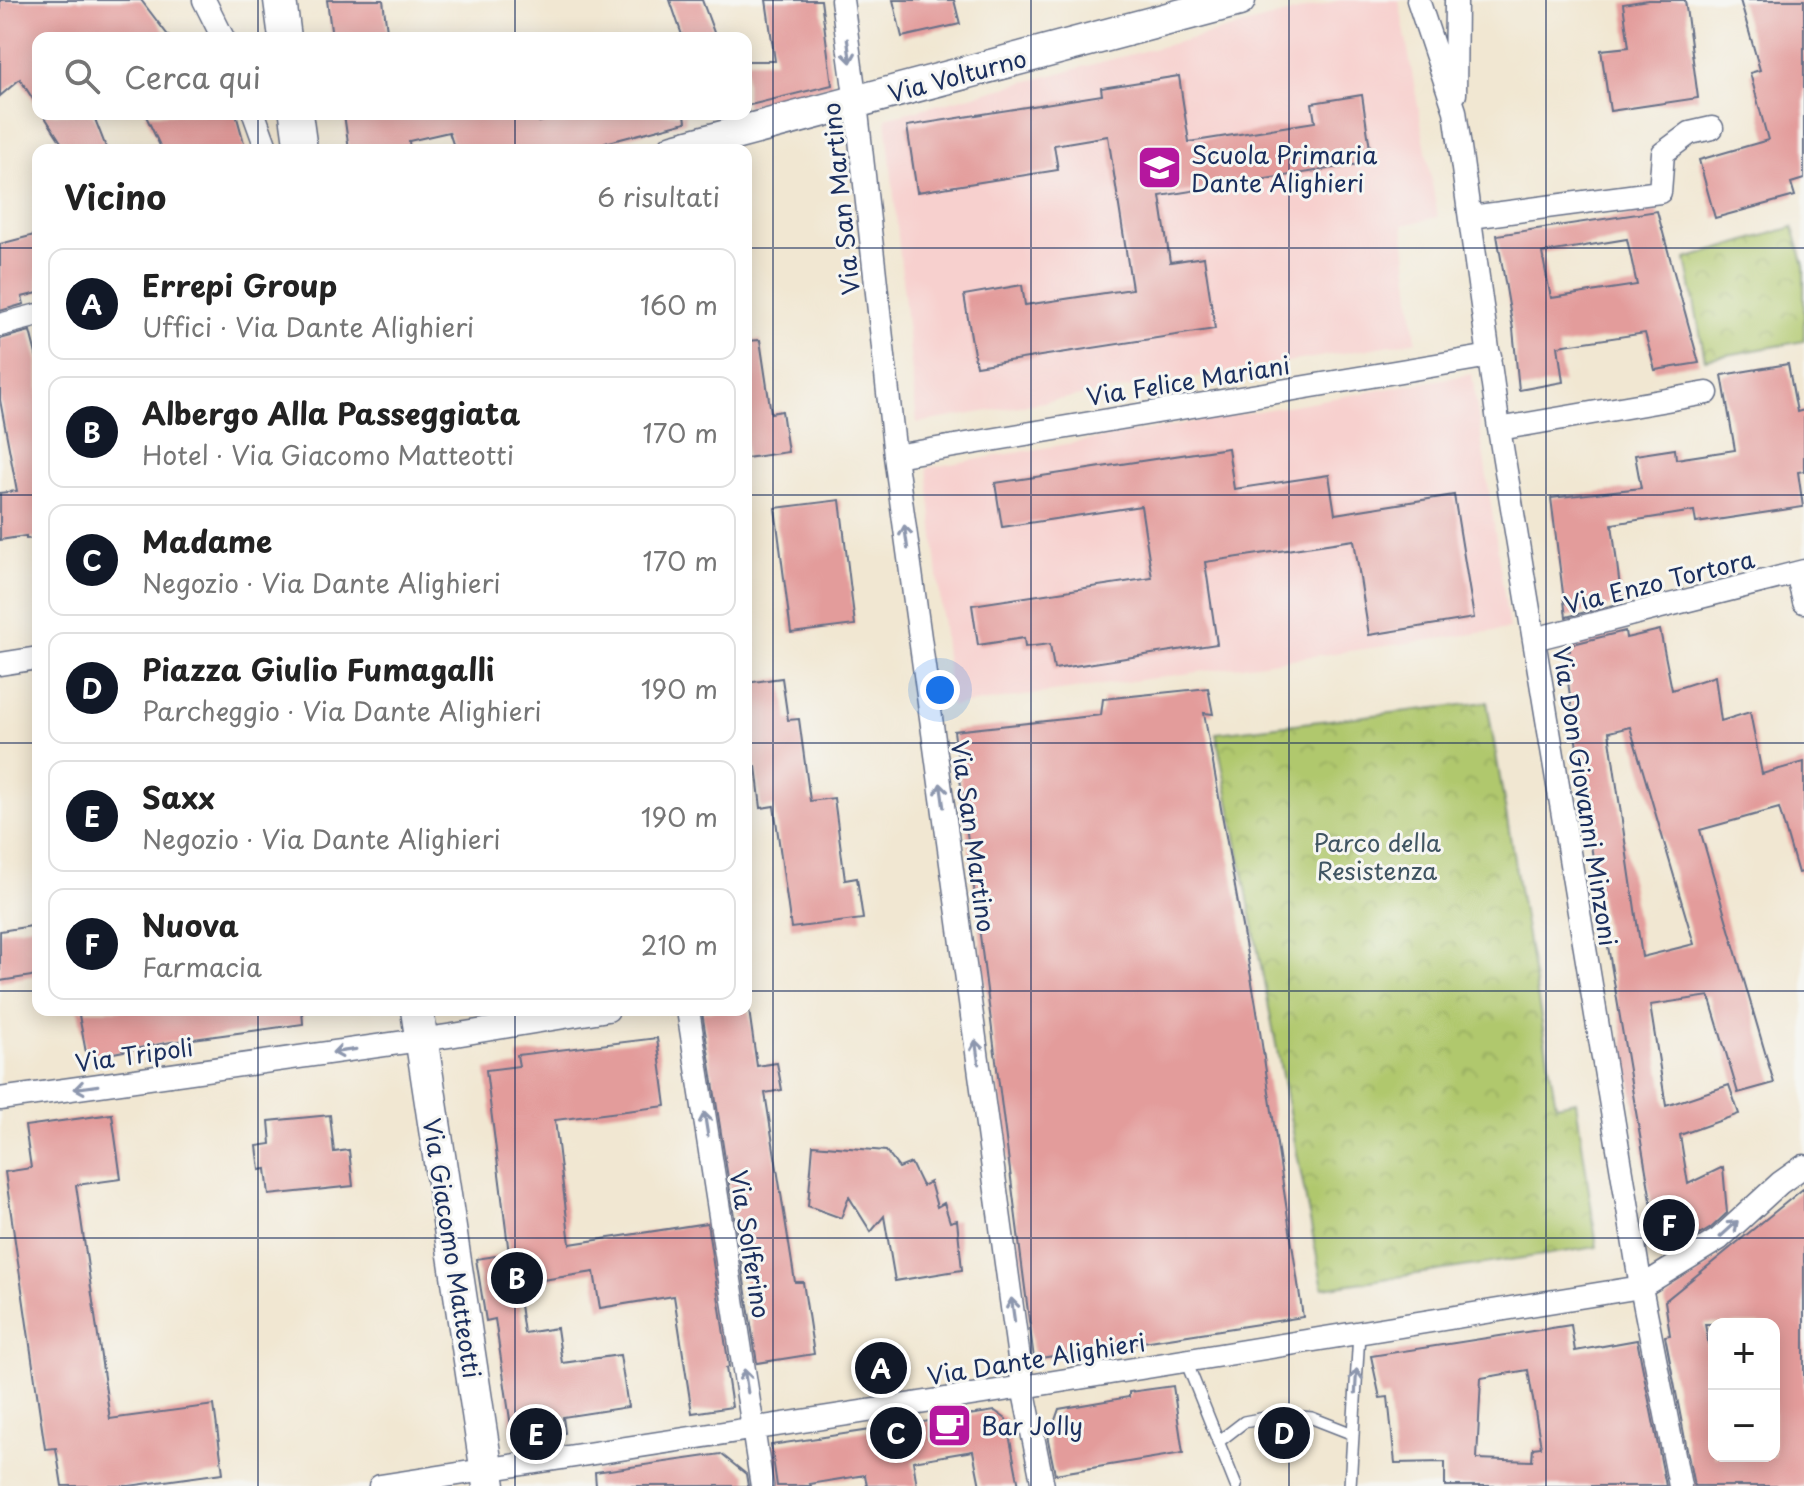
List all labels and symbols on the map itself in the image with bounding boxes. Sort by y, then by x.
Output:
one-way arrow [842,38,857,63]
street label: Via Volturno [884,39,1030,111]
street label: Via San Martino [812,101,868,297]
place label: Scuola Primaria Dante Alighieri [1191,136,1377,200]
school or university icon: Scuola Primaria Dante Alighieri [1136,144,1184,192]
street label: Via Felice Mariani [1084,346,1292,414]
one-way arrow [898,525,913,550]
street label: Via Enzo Tortora [1560,540,1758,622]
street label: Via Don Giovanni Minzoni [1545,644,1627,948]
your location [920,670,960,710]
street label: Via San Martino [943,738,1005,934]
one-way arrow [934,783,949,808]
park label: Parco della Resistenza [1313,824,1441,888]
street label: Via Tripoli [73,1028,195,1080]
one-way arrow [969,1040,984,1065]
one-way arrow [332,1044,357,1059]
one-way arrow [74,1080,99,1095]
one-way arrow [698,1112,713,1138]
street label: Via Giacomo Matteotti [415,1115,491,1381]
street label: Via Solferino [722,1167,780,1321]
pin: F [1643,1195,1695,1255]
one-way arrow [1719,1220,1739,1238]
pin: B [491,1248,543,1308]
one-way arrow [1005,1298,1020,1323]
street label: Via Dante Alighieri [924,1323,1148,1393]
pin: A [855,1338,907,1398]
one-way arrow [1349,1368,1364,1395]
one-way arrow [738,1369,753,1394]
cafe icon: Bar Jolly [926,1401,974,1449]
pin: C [870,1403,922,1463]
pin: D [1258,1403,1310,1463]
pin: E [510,1404,562,1464]
place label: Bar Jolly [981,1407,1083,1443]

